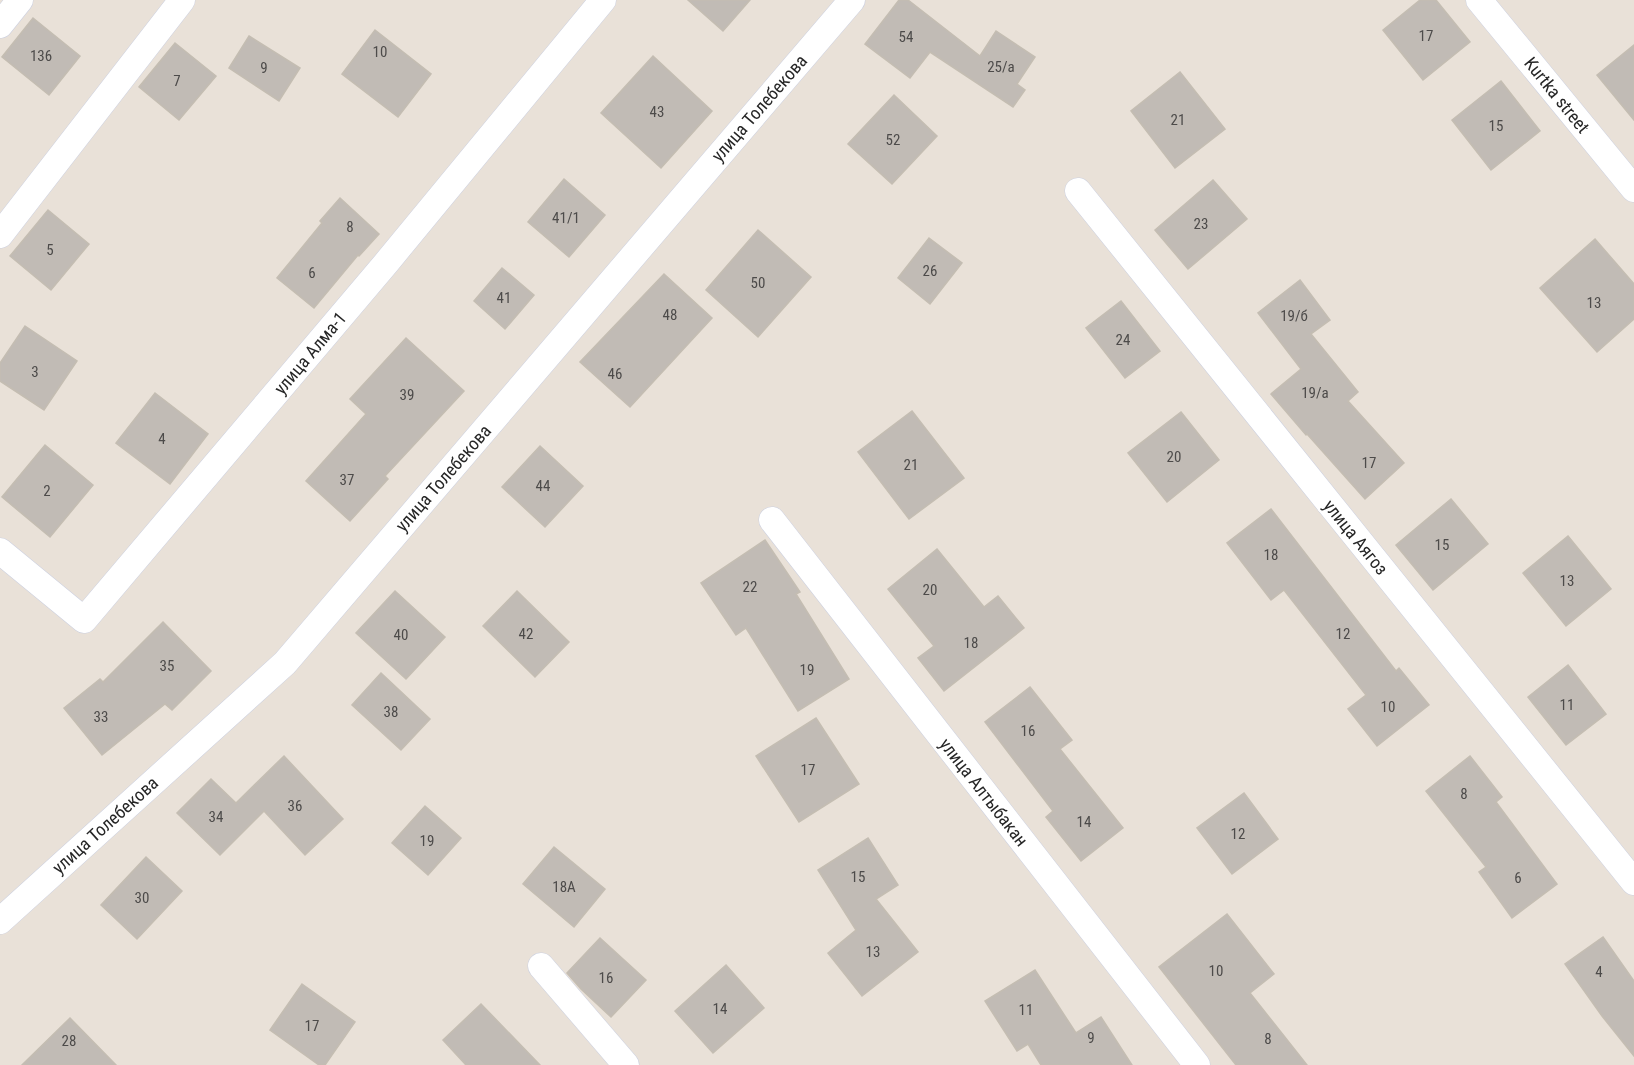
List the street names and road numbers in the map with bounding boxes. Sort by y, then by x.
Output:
street label: улица Толебекова [707,50,811,166]
street label: Kurtka street [1520,53,1594,137]
street label: улица Алма-1 [269,308,351,398]
street label: улица Толебекова [391,420,495,536]
street label: улица Аягоз [1319,495,1393,579]
street label: улица Алтыбакан [935,734,1033,850]
street label: улица Толебекова [48,772,162,878]

